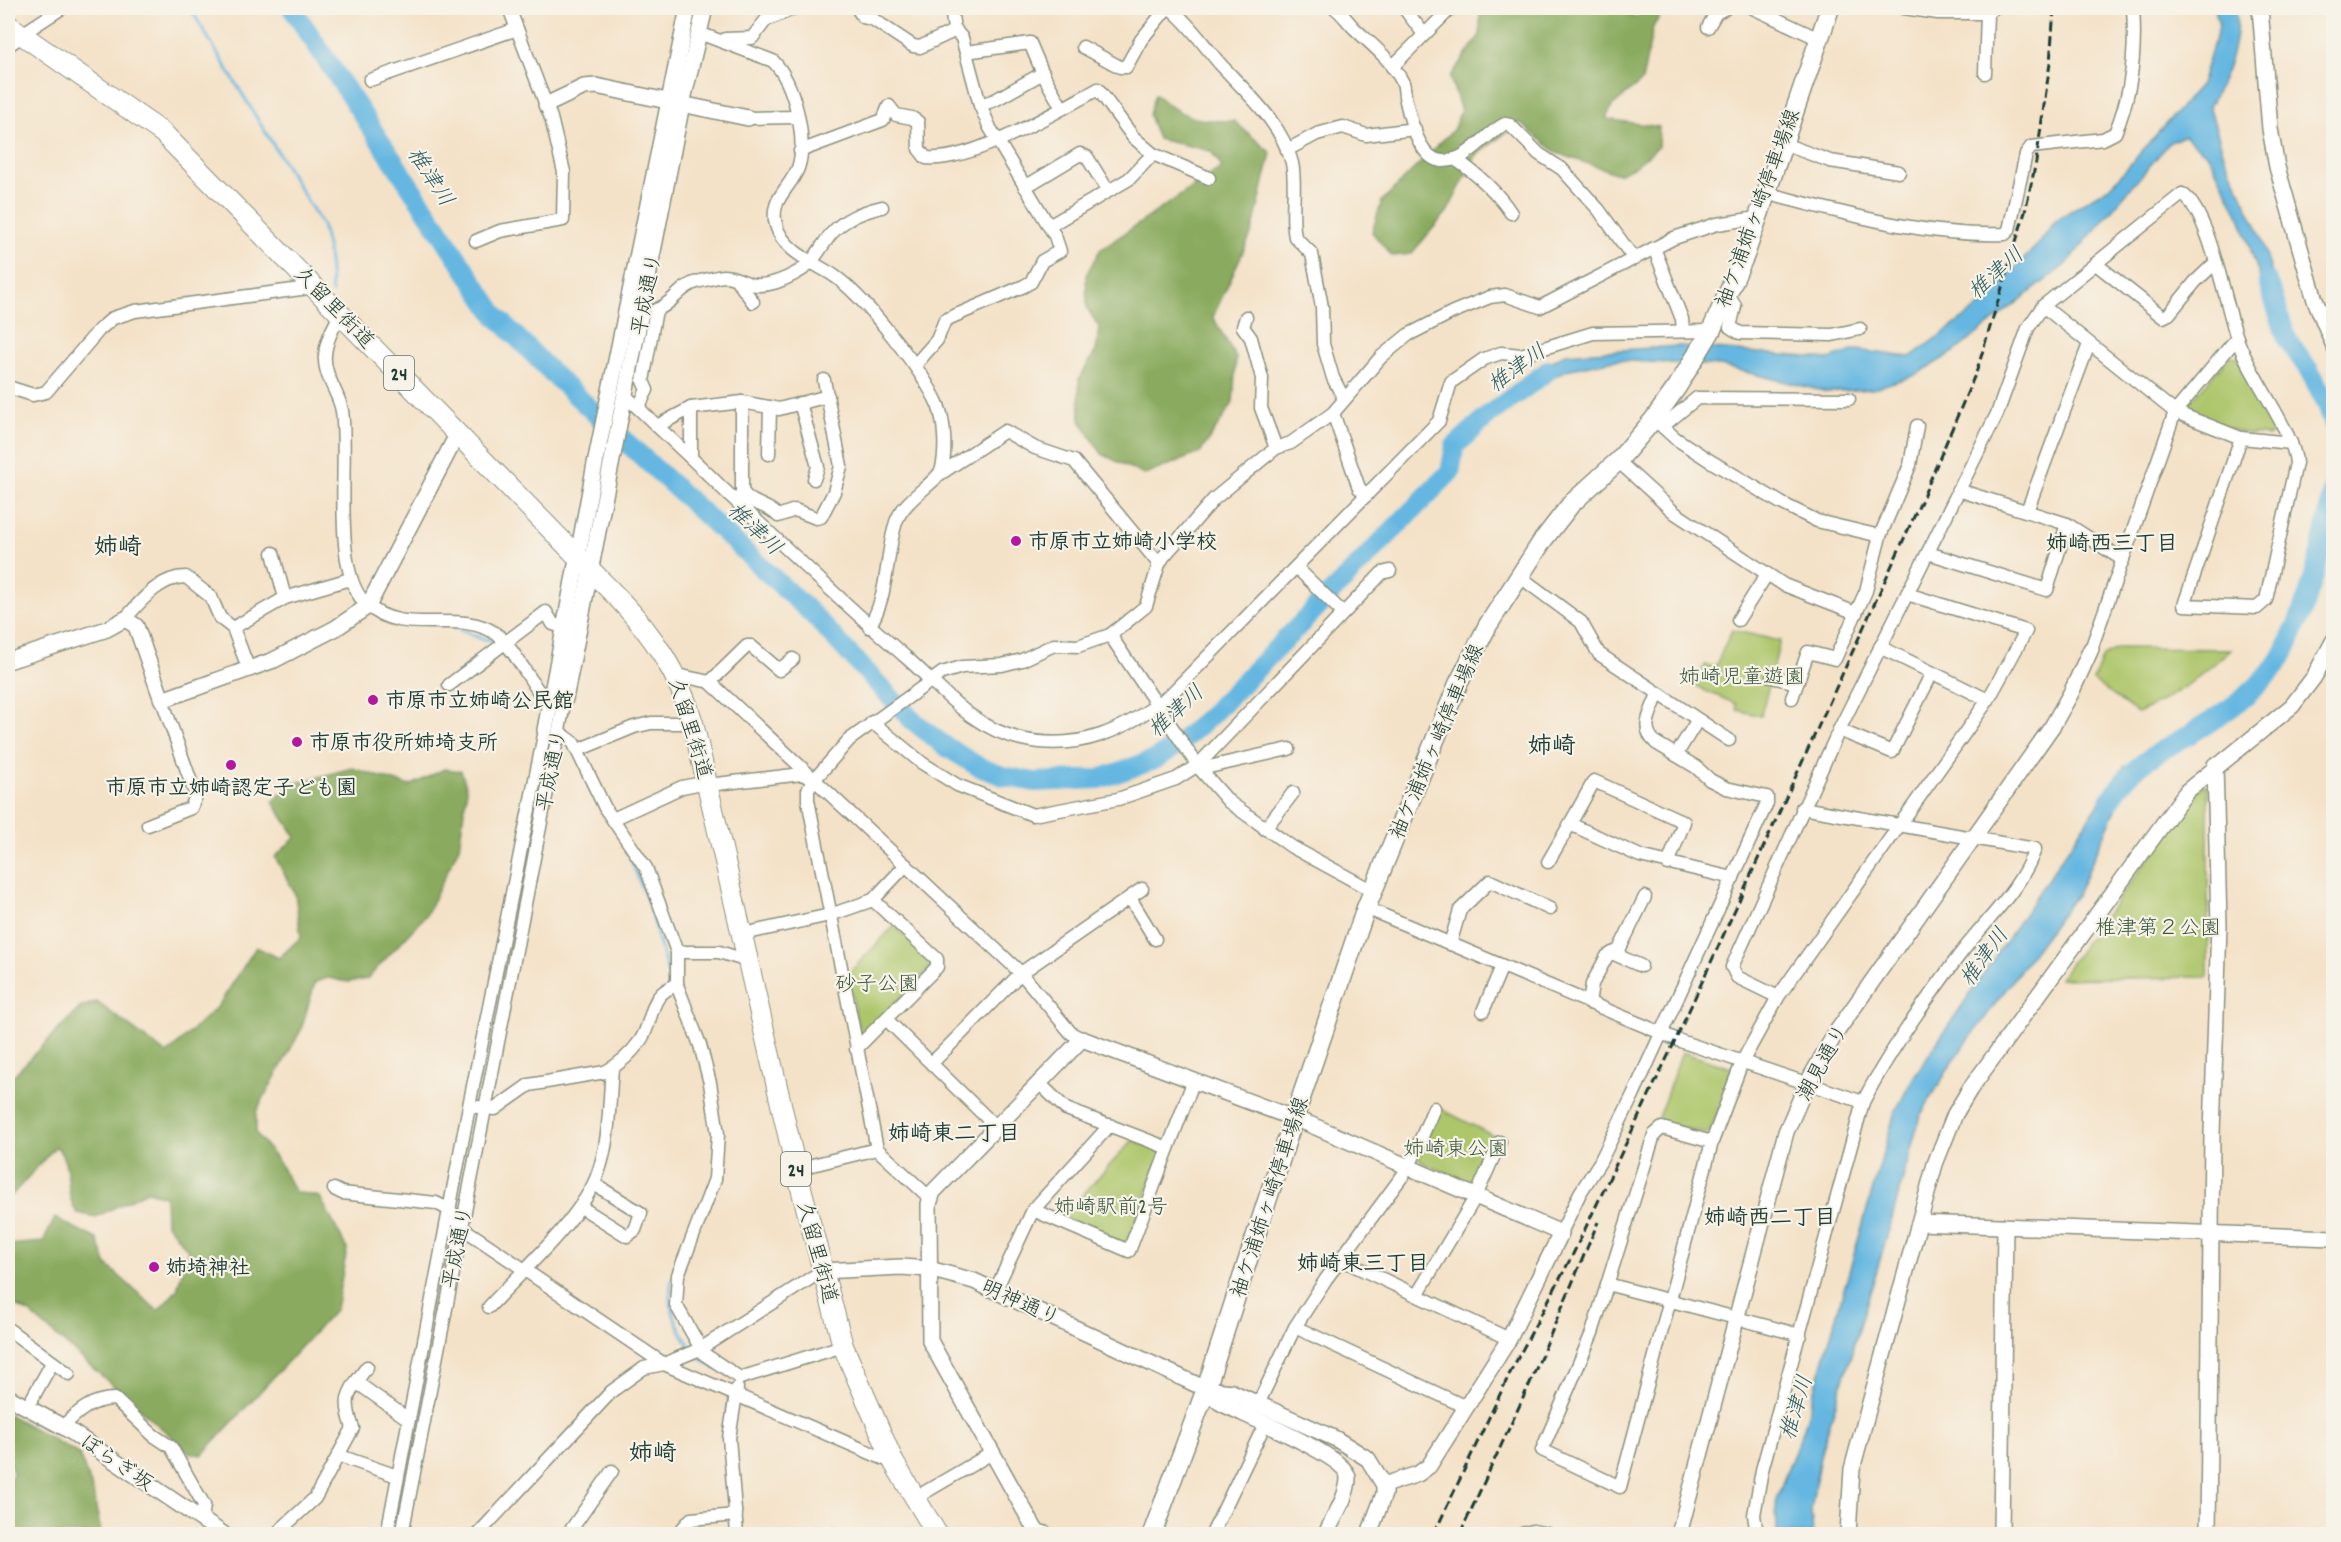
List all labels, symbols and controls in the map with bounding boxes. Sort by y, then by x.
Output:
street label: 袖ケ浦姉ヶ崎停車場線 [1710,105,1810,313]
water label: 椎津川 [398,142,460,214]
water label: 椎津川 [1962,241,2032,308]
street label: 平成通り [626,250,672,339]
street label: 久留里街道 [286,261,380,357]
water label: 椎津川 [1482,338,1554,402]
road number: 24 [384,356,414,390]
water label: 椎津川 [719,497,788,564]
place label: 市原市立姉崎小学校 [1028,529,1217,559]
district label: 姉崎西三丁目 [2046,530,2178,561]
district label: 姉崎 [94,532,142,566]
marker: 市原市立姉崎小学校 [1009,534,1023,548]
street label: 袖ケ浦姉ヶ崎停車場線 [1384,640,1494,845]
park label: 姉崎児童遊園 [1679,664,1805,694]
street label: 久留里街道 [658,674,718,783]
water label: 椎津川 [1142,679,1212,746]
place label: 市原市立姉崎公民館 [385,688,574,718]
marker: 市原市立姉崎公民館 [366,693,380,707]
street label: 平成通り [531,726,577,815]
place label: 市原市役所姉埼支所 [309,730,498,760]
district label: 姉崎 [1528,731,1576,765]
marker: 市原市役所姉埼支所 [290,735,304,749]
marker: 市原市立姉崎認定子ども園 [224,758,238,772]
place label: 市原市立姉崎認定子ども園 [105,775,357,805]
park label: 椎津第２公園 [2095,915,2221,945]
water label: 椎津川 [1954,922,2018,994]
park label: 砂子公園 [835,971,919,1001]
street label: 潮見通り [1791,1019,1858,1107]
street label: 袖ケ浦姉ヶ崎停車場線 [1225,1093,1319,1302]
district label: 姉崎東二丁目 [888,1120,1020,1151]
park label: 姉崎東公園 [1404,1136,1509,1166]
road number: 24 [781,1152,811,1186]
park label: 姉崎駅前2号 [1054,1194,1168,1224]
street label: 久留里街道 [787,1198,843,1307]
street label: 平成通り [437,1203,483,1292]
district label: 姉崎西二丁目 [1704,1204,1836,1235]
district label: 姉崎東三丁目 [1297,1250,1429,1281]
place label: 姉埼神社 [166,1255,250,1285]
marker: 姉埼神社 [147,1260,161,1274]
street label: 明神通り [975,1274,1064,1336]
water label: 椎津川 [1774,1372,1823,1444]
street label: ぼらぎ坂 [72,1429,159,1500]
district label: 姉崎 [629,1438,677,1472]

